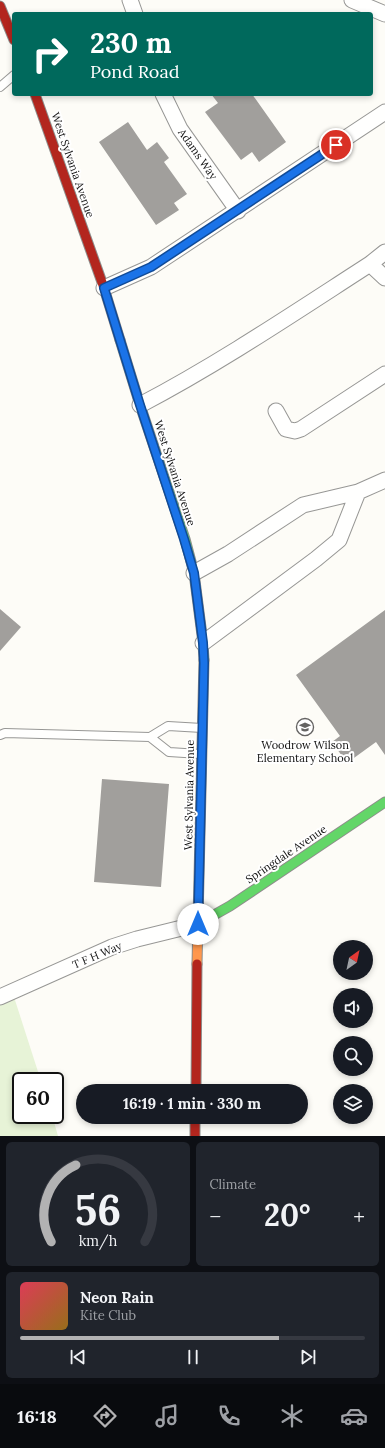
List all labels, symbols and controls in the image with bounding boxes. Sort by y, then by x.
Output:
text: 230 m [90,25,172,61]
icon: right [24,28,76,80]
text: Pond Road [90,60,179,83]
street label: West Sylvania Avenue [48,111,98,220]
street label: Adams Way [175,125,221,182]
pin [319,128,353,162]
icon: arrive [325,134,347,156]
street label: West Sylvania Avenue [151,418,199,528]
school or university icon: Woodrow Wilson Elementary School [295,717,315,737]
place label: Woodrow Wilson Elementary School [257,738,353,765]
street label: West Sylvania Avenue [181,740,197,850]
street label: Springdale Avenue [243,822,329,886]
position arrow [177,903,219,945]
street label: T F H Way [70,938,124,972]
north arrow [333,940,373,980]
map controls [333,940,373,1124]
button: sound [333,988,373,1028]
button: search [333,1036,373,1076]
speed limit sign: 60 [12,1072,64,1124]
button: layers [333,1084,373,1124]
text: 16:19 · 1 min · 330 m [123,1094,261,1113]
text: Climate [210,1176,256,1193]
text: 56 [75,1183,121,1236]
text: 20° [264,1196,311,1234]
text: − [210,1202,221,1230]
text: + [353,1202,365,1230]
text: km/h [78,1232,117,1251]
text: Neon Rain [80,1288,154,1307]
text: Kite Club [80,1307,136,1324]
icon: previous [67,1346,89,1368]
icon: pause [182,1346,204,1368]
icon: next [297,1346,319,1368]
icon: directions [91,1402,119,1430]
icon: music [153,1402,181,1430]
icon: phone [215,1402,243,1430]
icon: climate [278,1402,306,1430]
icon: car [340,1402,368,1430]
text: 16:18 [17,1405,57,1428]

